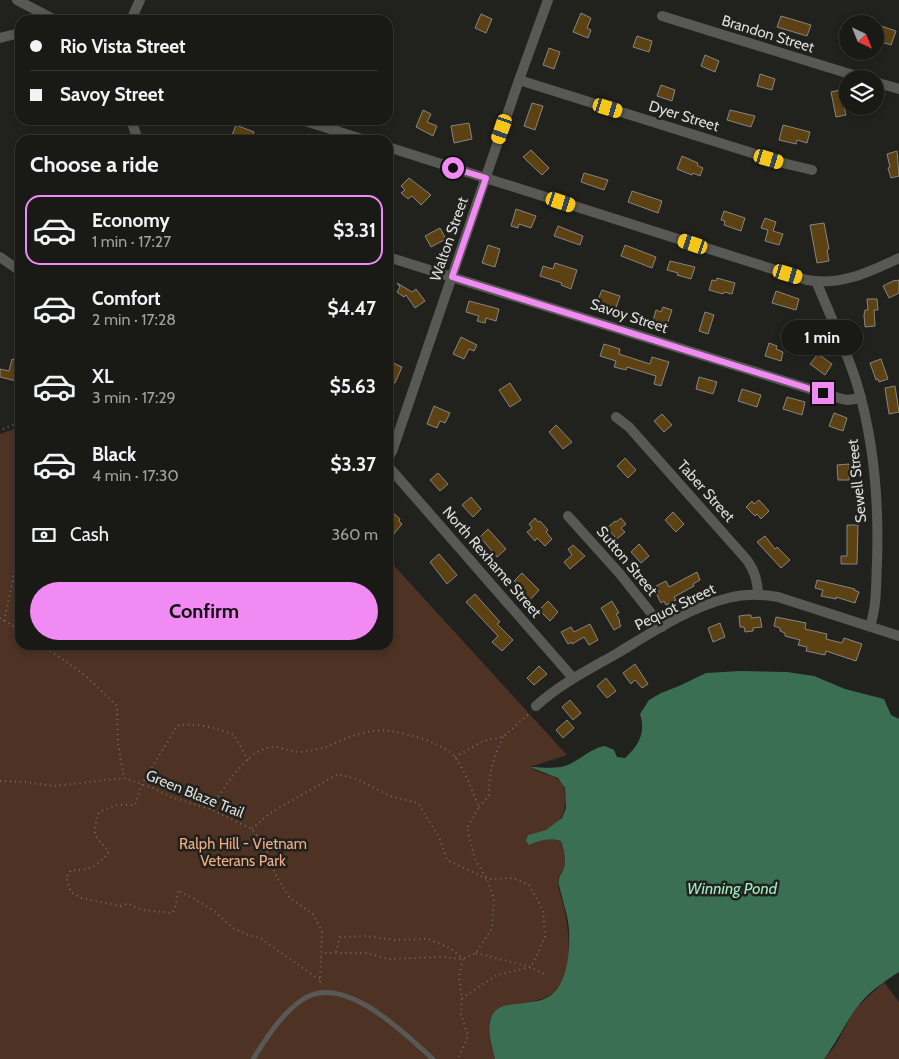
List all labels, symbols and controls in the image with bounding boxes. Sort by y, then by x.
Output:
street label: Brandon Street [719,11,817,57]
north arrow [839,15,884,60]
map controls [839,15,884,115]
text: Rio Vista Street [60,35,186,58]
button: layers [839,70,884,115]
text: Savoy Street [60,83,164,106]
car [591,96,624,120]
street label: Dyer Street [647,97,721,135]
car [490,112,513,146]
car [752,147,785,171]
text: Choose a ride [30,151,159,178]
route start [442,157,464,179]
car [544,190,577,214]
street label: Walton Street [426,195,472,283]
icon: car [32,208,77,253]
text: Economy [92,209,170,232]
text: $3.31 [333,219,376,242]
text: 1 min · 17:27 [92,232,171,251]
car [676,232,709,256]
car [771,262,804,286]
icon: car [32,286,77,331]
text: Comfort [92,287,161,310]
street label: Savoy Street [588,295,670,337]
text: $4.47 [327,297,376,320]
text: 2 min · 17:28 [92,310,176,329]
callout: 1 min [782,320,864,356]
text: 1 min [804,328,840,347]
icon: car [32,364,77,409]
text: XL [92,365,113,388]
text: $5.63 [330,375,376,398]
route end [812,382,834,404]
text: 3 min · 17:29 [92,388,176,407]
street label: Sewell Street [844,438,870,524]
icon: car [32,442,77,487]
text: Black [92,443,136,466]
text: $3.37 [331,453,376,476]
street label: Taber Street [674,456,738,526]
text: 4 min · 17:30 [92,466,179,485]
street label: North Rexhame Street [439,503,545,621]
icon: cash [30,521,58,549]
text: Cash [70,523,109,546]
street label: Sutton Street [593,523,661,599]
text: 360 m [331,525,378,544]
street label: Pequot Street [632,580,718,634]
button: Confirm [30,582,378,640]
street label: Green Blaze Trail [143,766,247,822]
park label: Ralph Hill - Vietnam Veterans Park [179,835,307,870]
water label: Winning Pond [687,879,778,898]

